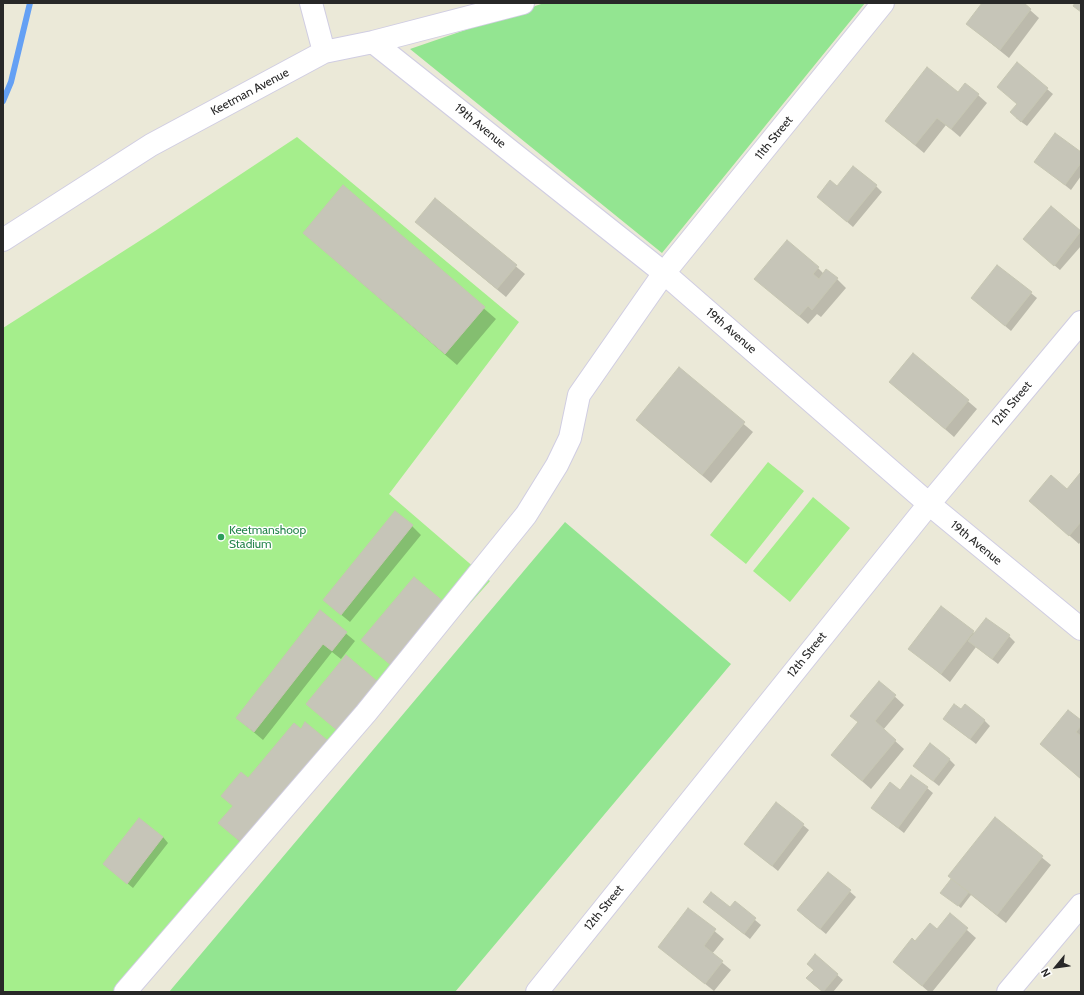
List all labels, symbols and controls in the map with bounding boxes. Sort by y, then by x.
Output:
street label: Keetman Avenue [208,65,292,119]
street label: 19th Avenue [451,101,509,151]
street label: 11th Street [752,113,796,163]
street label: 19th Avenue [703,305,759,357]
street label: 12th Street [989,379,1035,429]
street label: 19th Avenue [947,518,1005,568]
place label: Keetmanshoop Stadium [229,523,306,551]
marker: Keetmanshoop Stadium [216,532,226,542]
street label: 12th Street [784,629,830,681]
street label: 12th Street [581,882,627,934]
north arrow [1036,947,1076,987]
text: N [1037,966,1054,980]

